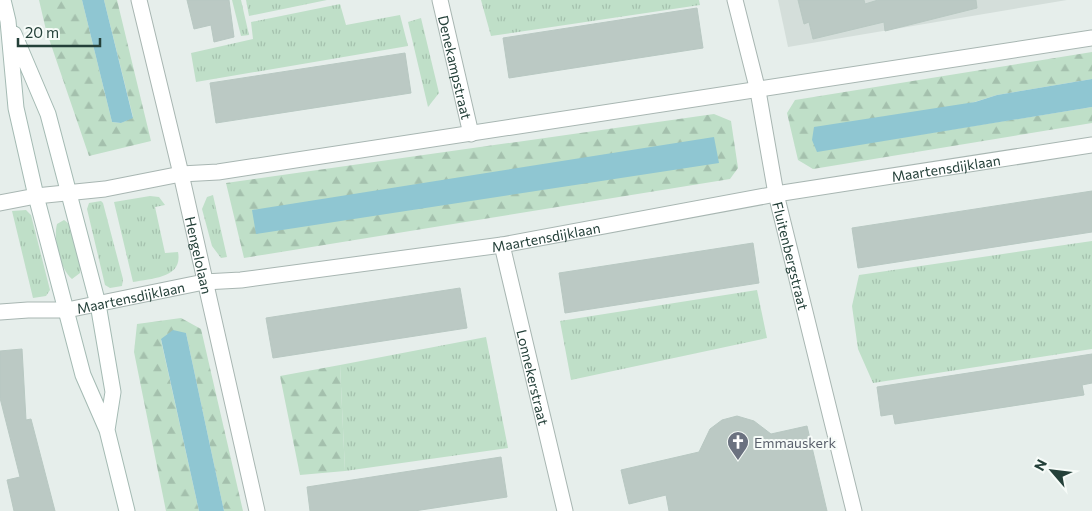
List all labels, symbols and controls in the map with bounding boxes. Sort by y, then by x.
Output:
street label: Denekampstraat [435,13,476,121]
scale bar [18,15,100,47]
text: 20 m [25,23,59,41]
street label: Maartensdijklaan [890,151,1002,184]
street label: Fluitenbergstraat [770,200,813,312]
street label: Hengelolaan [182,215,216,295]
street label: Maartensdijklaan [491,218,602,255]
street label: Maartensdijklaan [75,278,186,316]
street label: Lonnekerstraat [514,328,553,427]
church icon: Emmauskerk [726,430,750,461]
place label: Emmauskerk [754,434,836,451]
north arrow [1027,446,1077,496]
text: N [1030,456,1050,473]

